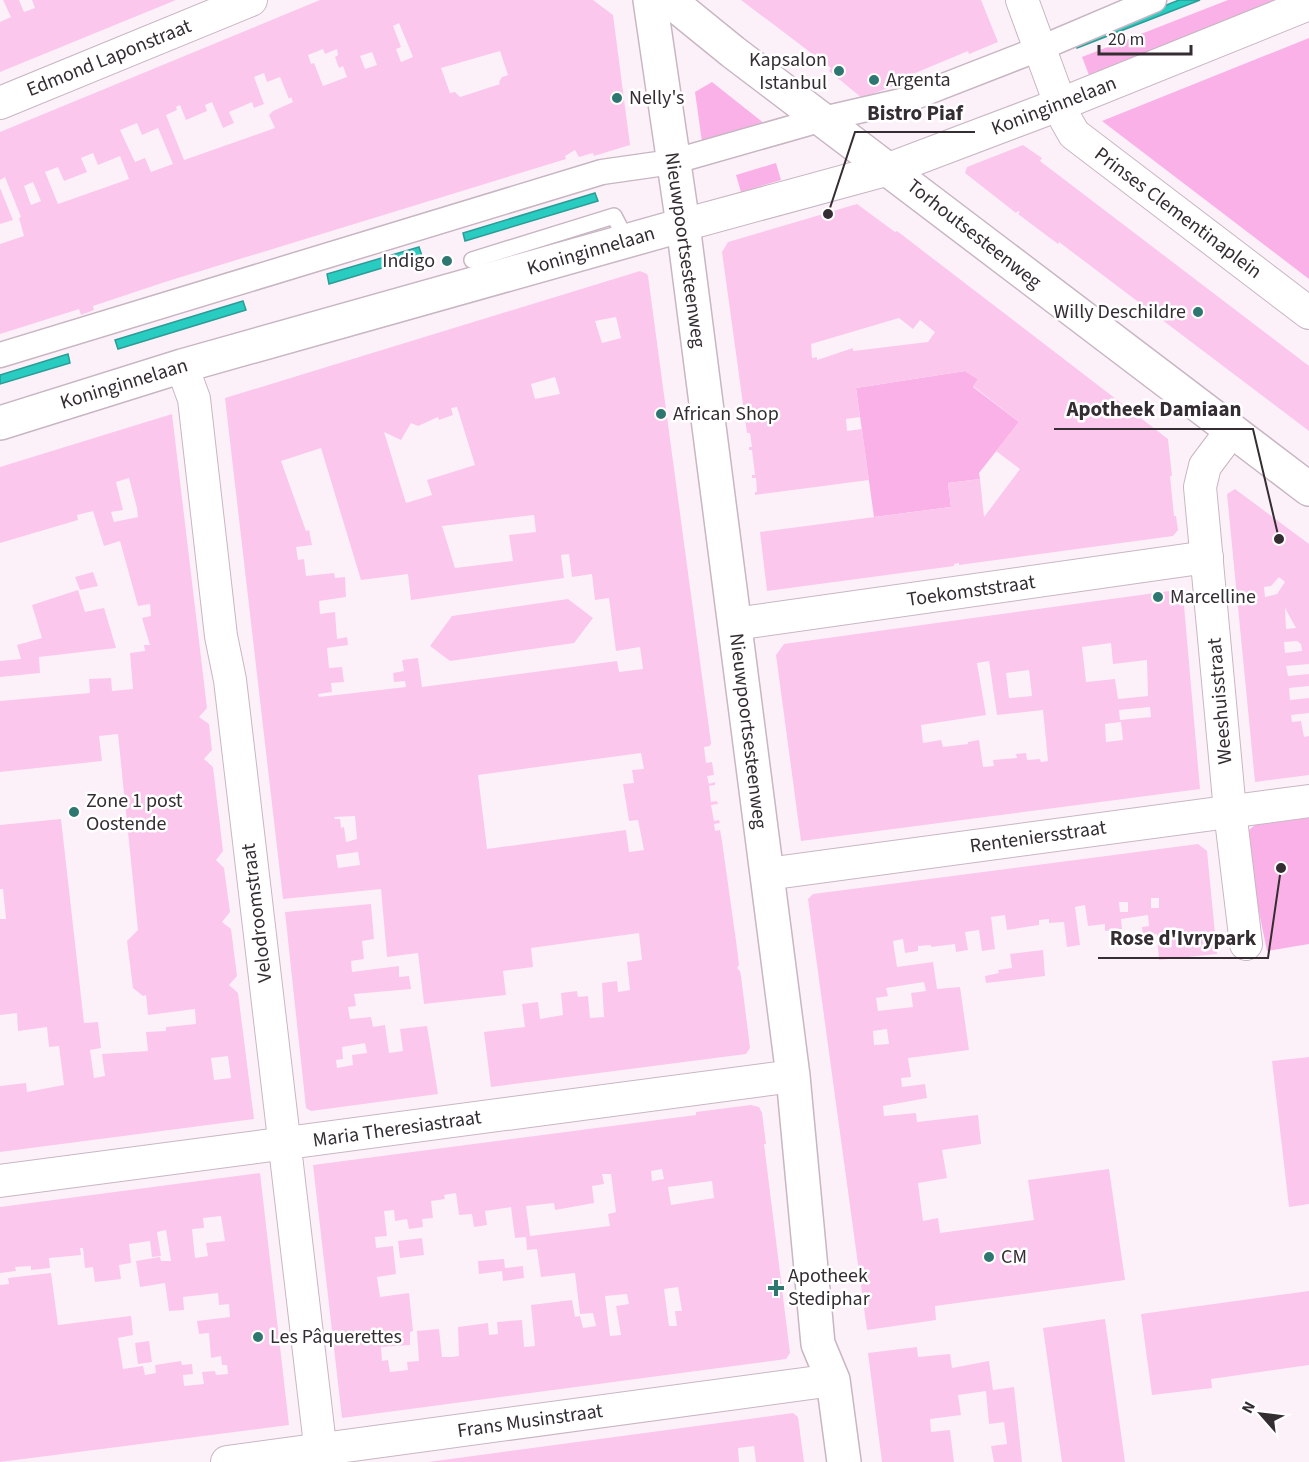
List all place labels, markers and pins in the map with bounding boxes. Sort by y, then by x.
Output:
place label: Kapsalon Istanbul [749,46,827,97]
marker: Kapsalon Istanbul [832,64,846,78]
place label: Argenta [886,66,951,94]
marker: Argenta [867,73,881,87]
place label: Nelly's [629,84,684,112]
marker: Nelly's [610,91,624,105]
callout: Bistro Piaf [855,93,975,132]
place label: Indigo [382,247,435,275]
marker: Indigo [440,254,454,268]
place label: Willy Deschildre [1053,298,1186,326]
marker: Willy Deschildre [1191,305,1205,319]
callout: Apotheek Damiaan [1054,390,1253,429]
place label: African Shop [673,400,779,428]
marker: African Shop [654,407,668,421]
place label: Marcelline [1170,583,1256,611]
marker: Marcelline [1151,590,1165,604]
place label: Zone 1 post Oostende [86,787,183,838]
marker: Zone 1 post Oostende [67,805,81,819]
callout: Rose d'Ivrypark [1098,919,1268,958]
place label: CM [1001,1243,1027,1271]
marker: CM [982,1250,996,1264]
place label: Apotheek Stediphar [788,1262,870,1313]
marker: Apotheek Stediphar [769,1281,783,1295]
place label: Les Pâquerettes [270,1323,402,1351]
marker: Les Pâquerettes [251,1330,265,1344]

